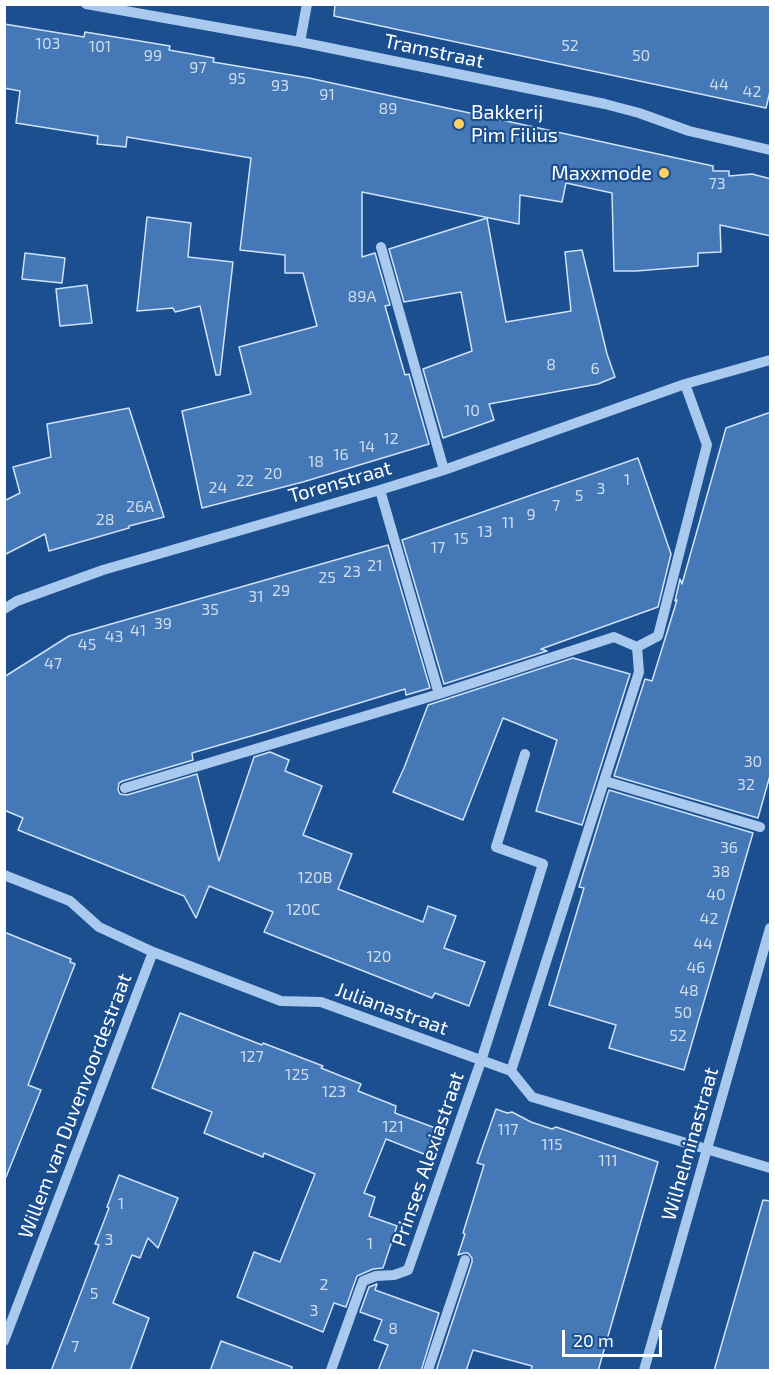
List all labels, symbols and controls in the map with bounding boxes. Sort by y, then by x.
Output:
street label: Tramstraat [382,29,486,73]
house number: 103 [36,34,60,54]
house number: 52 [561,36,579,56]
house number: 101 [89,37,111,57]
house number: 99 [144,46,162,66]
house number: 50 [632,46,650,66]
house number: 97 [189,58,207,78]
house number: 95 [228,69,246,89]
house number: 44 [709,75,729,95]
house number: 93 [271,76,289,96]
house number: 42 [743,82,761,102]
house number: 91 [319,85,335,105]
house number: 89 [379,99,397,119]
place label: Bakkerij Pim Filius [471,100,558,147]
marker: Bakkerij Pim Filius [452,117,466,131]
place label: Maxxmode [551,161,652,185]
marker: Maxxmode [657,166,671,180]
house number: 73 [708,174,726,194]
house number: 89A [348,287,376,307]
house number: 8 [546,355,556,375]
house number: 6 [590,359,600,379]
house number: 10 [464,401,480,421]
house number: 12 [383,429,399,449]
house number: 14 [359,437,375,457]
house number: 16 [333,445,349,465]
house number: 18 [308,452,324,472]
street label: Torenstraat [286,456,394,508]
house number: 20 [264,464,282,484]
house number: 1 [624,470,630,490]
house number: 22 [236,471,254,491]
house number: 24 [209,478,227,498]
house number: 3 [597,479,605,499]
house number: 5 [575,486,583,506]
house number: 7 [552,496,560,516]
house number: 26A [126,497,154,517]
house number: 9 [526,505,536,525]
house number: 28 [96,510,114,530]
house number: 11 [502,513,514,533]
house number: 13 [477,522,493,542]
house number: 15 [454,529,468,549]
house number: 17 [431,538,445,558]
house number: 21 [367,556,383,576]
house number: 23 [343,562,361,582]
house number: 25 [318,568,336,588]
house number: 29 [272,581,290,601]
house number: 31 [248,587,264,607]
house number: 35 [201,600,219,620]
house number: 39 [154,614,172,634]
house number: 41 [130,621,146,641]
house number: 43 [105,627,123,647]
house number: 45 [78,635,96,655]
house number: 47 [44,654,62,674]
house number: 30 [744,752,762,772]
house number: 32 [737,775,755,795]
house number: 36 [720,838,738,858]
house number: 38 [712,862,730,882]
house number: 120B [298,868,332,888]
house number: 40 [706,885,726,905]
house number: 120C [286,900,320,920]
house number: 42 [700,909,718,929]
house number: 44 [693,934,713,954]
house number: 120 [366,947,392,967]
house number: 46 [687,958,705,978]
street label: Willem van Duvenvoordestraat [13,970,137,1242]
street label: Julianastraat [332,978,452,1040]
house number: 48 [679,981,699,1001]
house number: 50 [674,1003,692,1023]
house number: 52 [669,1026,687,1046]
house number: 127 [240,1047,264,1067]
street label: Wilhelminastraat [657,1064,723,1224]
house number: 125 [285,1065,309,1085]
street label: Prinses Alexiastraat [387,1069,469,1249]
house number: 123 [322,1082,346,1102]
house number: 121 [382,1117,404,1137]
house number: 117 [498,1120,518,1140]
house number: 115 [541,1135,563,1155]
house number: 111 [598,1151,618,1171]
house number: 1 [118,1194,124,1214]
house number: 3 [105,1230,113,1250]
house number: 1 [367,1234,373,1254]
house number: 2 [320,1275,328,1295]
house number: 5 [90,1284,98,1304]
house number: 3 [310,1301,318,1321]
scale bar [565,1318,666,1356]
house number: 8 [388,1319,398,1339]
text: 20 m [573,1329,614,1351]
house number: 7 [71,1337,79,1357]

